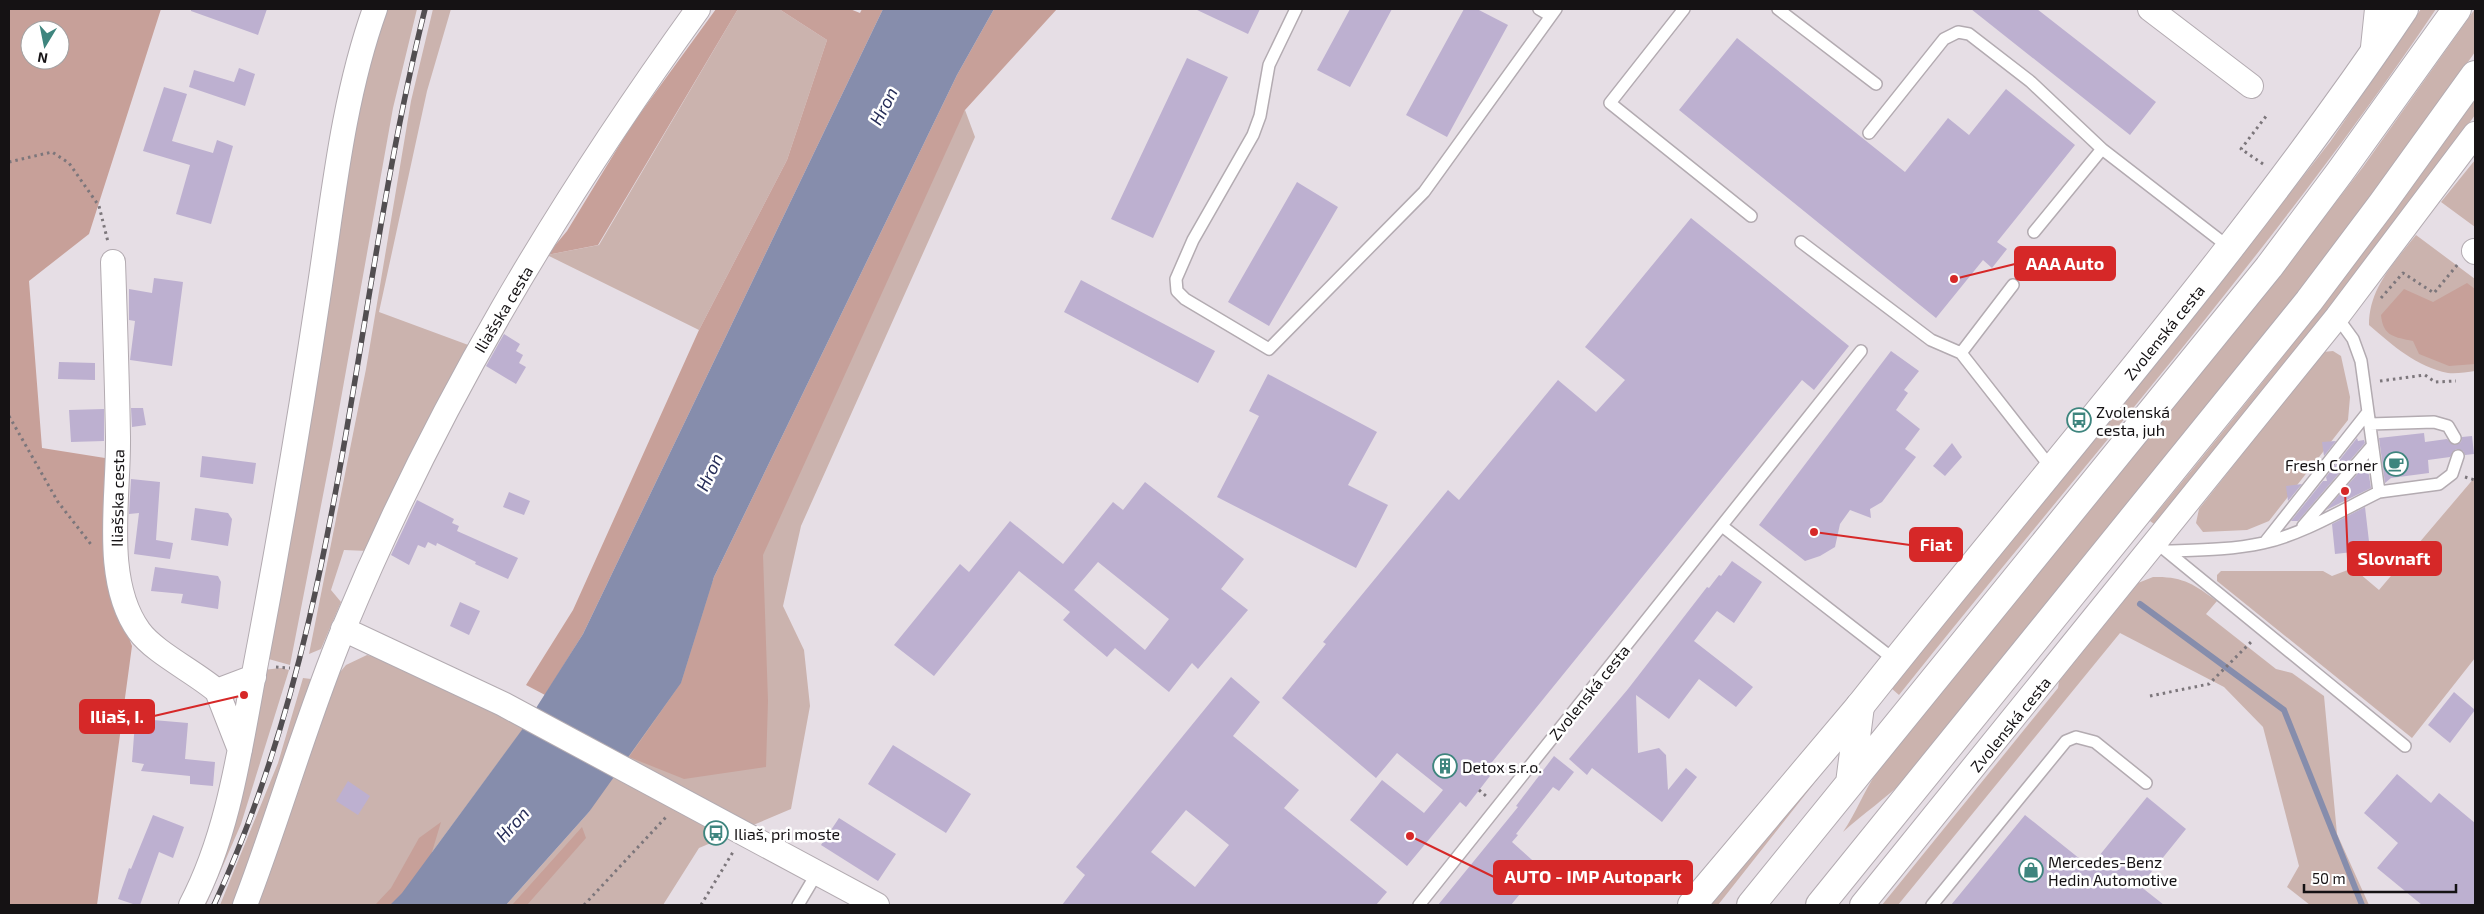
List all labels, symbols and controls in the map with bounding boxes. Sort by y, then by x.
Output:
north arrow [20,20,70,70]
text: N [36,49,49,68]
water label: Hron [864,83,902,129]
callout: AAA Auto [2015,247,2115,280]
text: AAA Auto [2026,252,2104,274]
street label: Iliašska cesta [470,262,536,356]
street label: Zvolenská cesta [2120,281,2208,383]
place label: Zvolenská cesta, juh [2096,402,2170,440]
bus stop icon: Zvolenská cesta, juh [2066,407,2092,433]
street label: Iliašska cesta [107,449,127,547]
water label: Hron [691,449,727,495]
cafe icon: Fresh Corner [2383,451,2409,477]
place label: Fresh Corner [2285,455,2379,474]
callout: Fiat [1910,528,1962,561]
text: Fiat [1920,533,1953,555]
callout: Slovnaft [2348,542,2441,575]
text: Slovnaft [2358,547,2431,569]
street label: Zvolenská cesta [1545,641,1633,743]
street label: Zvolenská cesta [1966,673,2054,775]
callout: Iliaš, I. [80,700,154,733]
text: Iliaš, I. [90,705,144,727]
building icon: Detox s.r.o. [1432,753,1458,779]
place label: Detox s.r.o. [1462,757,1542,776]
water label: Hron [491,802,533,846]
bus stop icon: Iliaš, pri moste [703,820,729,846]
place label: Iliaš, pri moste [734,824,840,843]
place label: Mercedes-Benz Hedin Automotive [2048,852,2177,889]
shop icon: Mercedes-Benz Hedin Automotive [2018,857,2044,883]
callout: AUTO - IMP Autopark [1494,861,1692,894]
scale bar [2304,862,2456,894]
text: AUTO - IMP Autopark [1504,865,1682,887]
text: 50 m [2312,869,2346,887]

